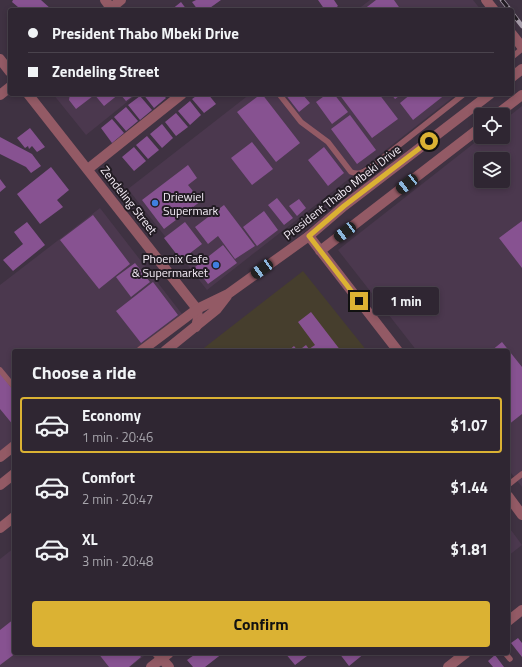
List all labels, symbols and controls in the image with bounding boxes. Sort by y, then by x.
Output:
text: President Thabo Mbeki Drive [52,22,239,45]
text: Zendeling Street [52,60,159,83]
map controls [474,108,510,188]
button: locate [474,108,510,144]
route start [420,132,438,150]
street label: President Thabo Mbeki Drive [279,140,405,244]
button: layers [474,152,510,188]
street label: Zendeling Street [96,162,162,239]
car [394,172,420,196]
place label: Driewiel Supermark [163,187,219,220]
marker: Driewiel Supermark [150,198,160,208]
car [332,220,358,244]
place label: Phoenix Cafe & Supermarket [132,249,209,282]
car [249,257,275,281]
marker: Phoenix Cafe & Supermarket [211,260,221,270]
callout: 1 min [373,287,439,315]
text: 1 min [390,291,422,311]
route end [350,292,368,310]
text: Choose a ride [32,359,136,386]
text: Economy [82,404,141,427]
icon: car [34,407,70,443]
text: $1.07 [451,414,488,437]
text: 1 min · 20:46 [82,427,153,447]
text: Comfort [82,466,135,489]
icon: car [34,469,70,505]
text: $1.44 [451,476,488,499]
text: 2 min · 20:47 [82,489,153,509]
text: XL [82,528,98,551]
icon: car [34,531,70,567]
text: $1.81 [451,538,488,561]
text: 3 min · 20:48 [82,551,153,571]
button: Confirm [32,601,490,647]

